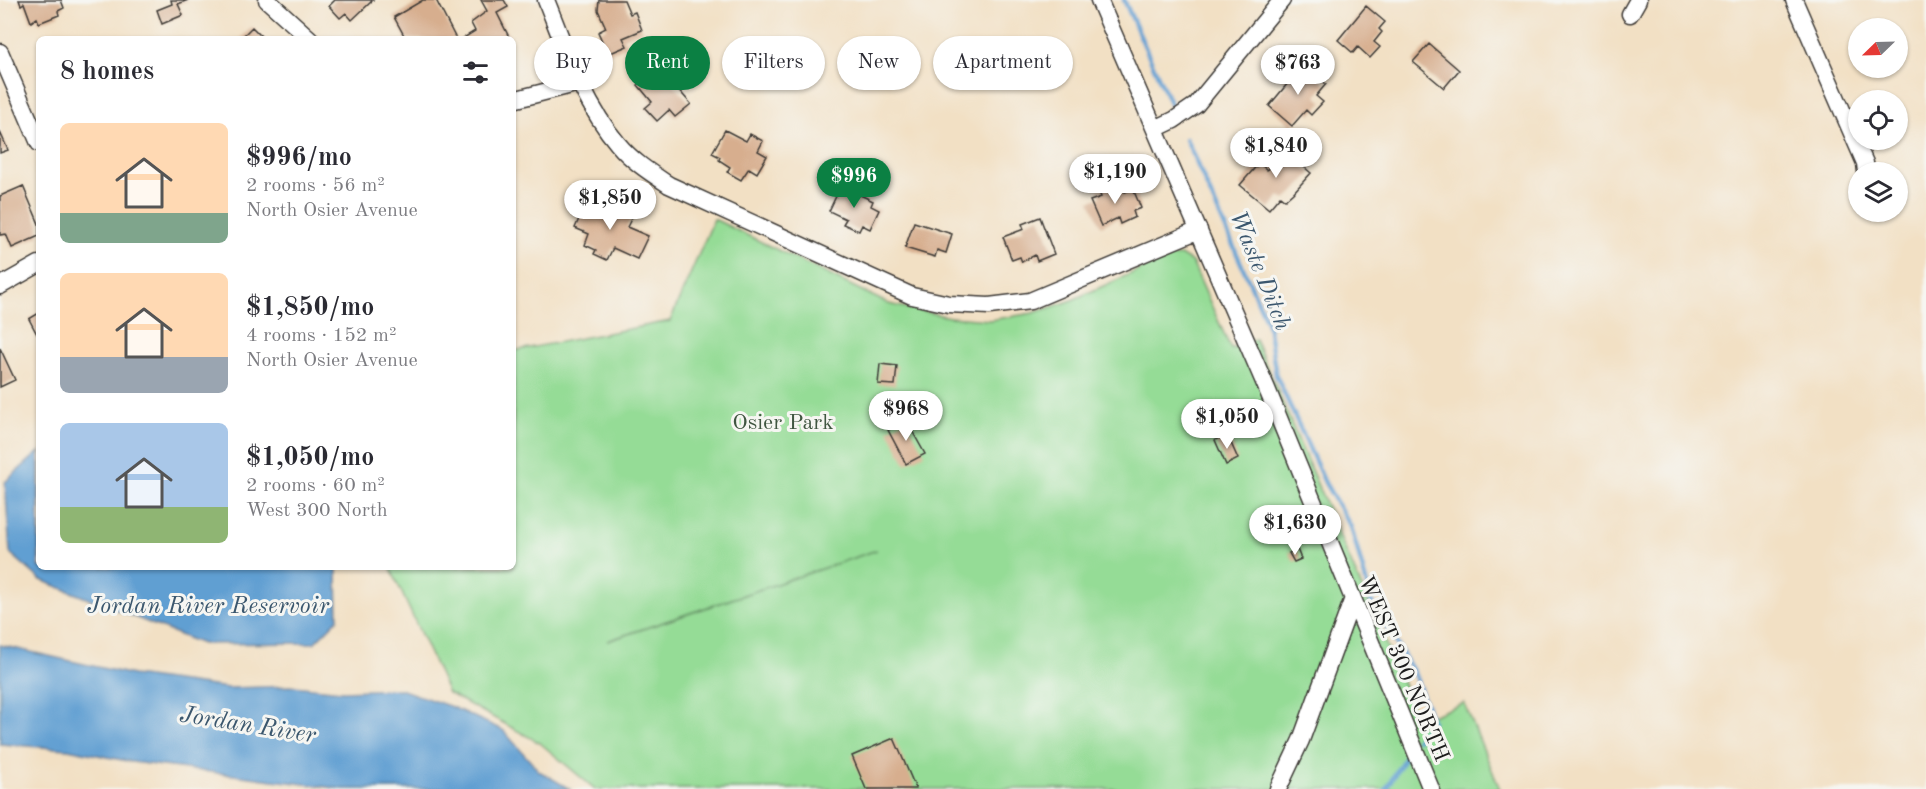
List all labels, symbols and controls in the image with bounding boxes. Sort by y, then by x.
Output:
north arrow [1848,18,1908,78]
map controls [1848,18,1908,222]
chip: Buy [534,36,613,90]
chip: Rent [625,36,710,90]
chip: Filters [722,36,825,90]
chip: New [837,36,921,90]
chip: Apartment [933,36,1073,90]
pin: $763 [1262,45,1334,96]
text: $763 [1275,54,1321,74]
icon: filters [459,56,492,89]
text: 8 homes [60,59,154,85]
button: locate [1848,90,1908,150]
pin: $1,840 [1227,128,1325,179]
text: $1,840 [1244,137,1308,157]
text: $996/mo [246,145,352,171]
icon: home [108,147,180,219]
pin: $1,190 [1066,154,1164,205]
pin: $996 [818,158,890,209]
button: layers [1848,162,1908,222]
text: $1,190 [1083,163,1147,183]
text: $996 [831,167,877,187]
text: 2 rooms · 56 m² [246,176,385,196]
pin: $1,850 [561,180,659,231]
text: $1,850 [578,189,642,209]
text: North Osier Avenue [246,201,418,221]
water label: Waste Ditch [1224,207,1294,334]
text: $1,850/mo [246,295,374,321]
icon: home [108,297,180,369]
text: 4 rooms · 152 m² [246,326,396,346]
text: North Osier Avenue [246,351,418,371]
pin: $968 [870,391,942,442]
pin: $1,050 [1178,399,1276,450]
text: $968 [883,400,929,420]
text: $1,050 [1195,408,1259,428]
park label: Osier Park [732,412,834,434]
text: $1,050/mo [246,445,374,471]
icon: home [108,447,180,519]
text: 2 rooms · 60 m² [246,476,385,496]
text: West 300 North [246,501,388,521]
pin: $1,630 [1246,505,1344,556]
text: $1,630 [1263,514,1327,534]
street label: WEST 300 NORTH [1354,573,1452,765]
water label: Jordan River Reservoir [87,595,330,619]
water label: Jordan River [178,703,318,749]

